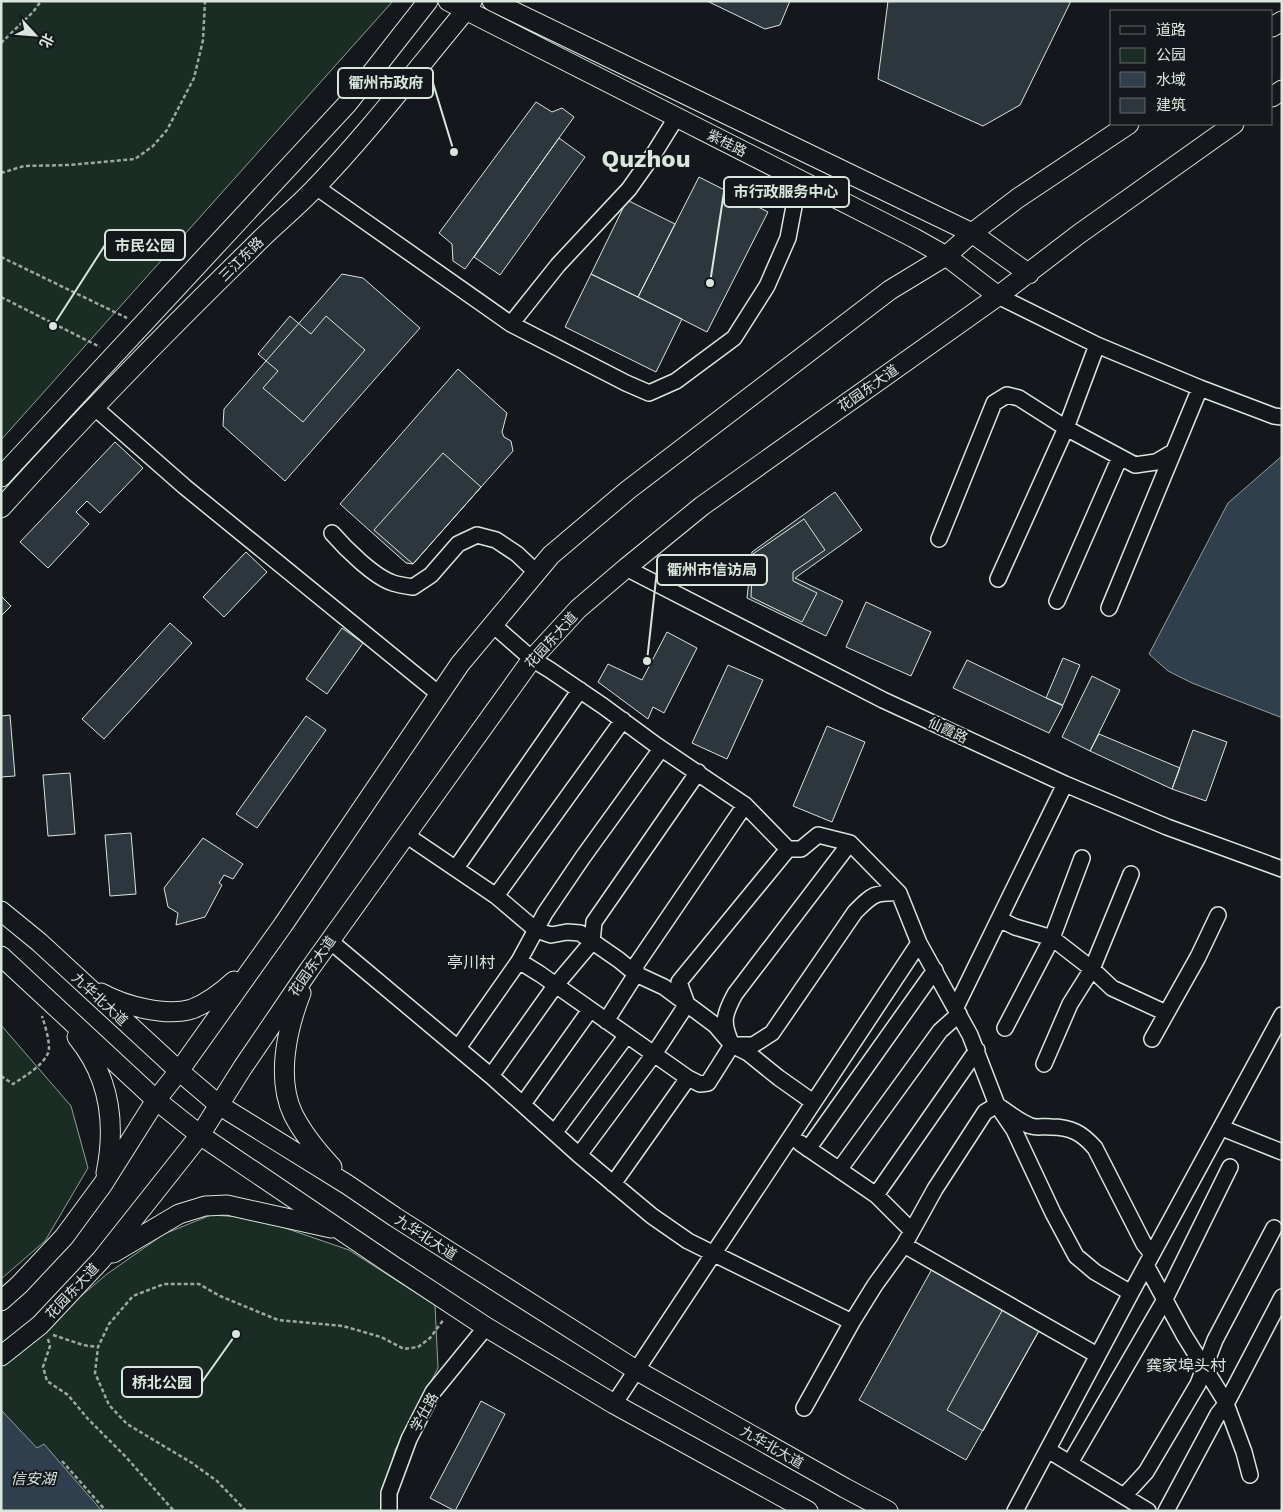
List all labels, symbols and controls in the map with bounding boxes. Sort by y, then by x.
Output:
north arrow [10,10,60,60]
legend [1110,10,1273,125]
text: 道路 [1156,21,1186,39]
text: 北 [36,31,57,50]
text: 公园 [1156,46,1186,64]
callout: 衢州市政府 [338,68,433,98]
text: 水域 [1156,71,1186,89]
text: 衢州市政府 [348,74,424,92]
text: 建筑 [1156,96,1186,114]
street label: 紫桂路 [705,126,749,160]
district label: Quzhou [601,145,691,173]
callout: 市行政服务中心 [724,177,849,207]
text: 市行政服务中心 [733,183,839,201]
callout: 市民公园 [105,230,185,260]
street label: 三江东路 [216,234,266,284]
text: 市民公园 [115,237,175,255]
street label: 花园东大道 [835,361,901,415]
callout: 衢州市信访局 [657,555,767,585]
text: 衢州市信访局 [667,561,757,579]
street label: 花园东大道 [522,609,580,671]
street label: 仙霞路 [926,714,970,746]
street label: 花园东大道 [285,933,339,999]
district label: 亭川村 [447,953,495,972]
street label: 九华北大道 [69,969,131,1029]
street label: 九华北大道 [392,1211,460,1263]
street label: 花园东大道 [42,1260,102,1322]
district label: 龚家埠头村 [1146,1356,1226,1375]
callout: 桥北公园 [122,1367,202,1397]
text: 桥北公园 [132,1374,192,1392]
street label: 学仕路 [407,1390,441,1434]
street label: 九华北大道 [738,1423,806,1471]
water label: 信安湖 [10,1470,57,1488]

